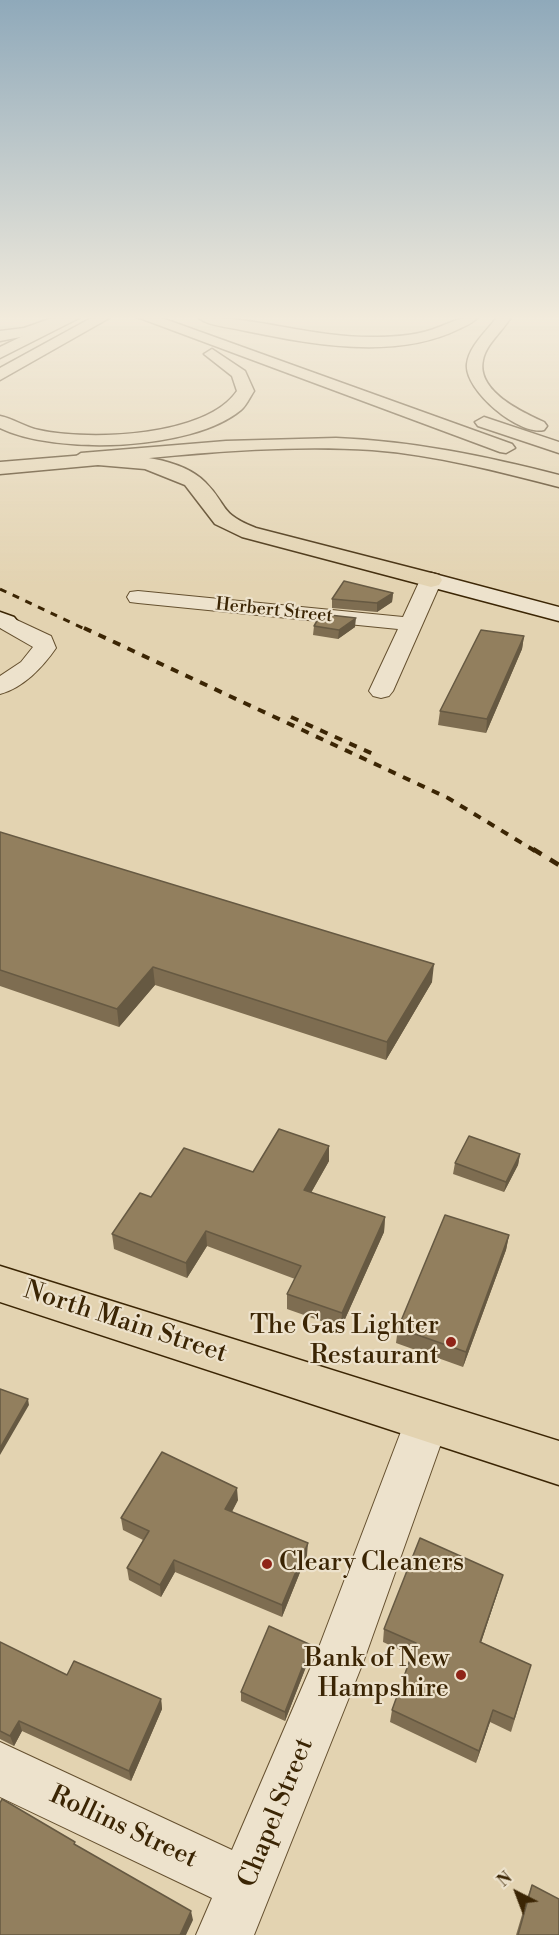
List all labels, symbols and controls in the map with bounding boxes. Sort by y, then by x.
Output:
street label: Herbert Street [214,594,334,628]
street label: North Main Street [19,1275,231,1371]
place label: The Gas Lighter Restaurant [250,1311,439,1372]
marker: The Gas Lighter Restaurant [444,1335,458,1349]
place label: Cleary Cleaners [279,1548,464,1580]
marker: Cleary Cleaners [260,1557,274,1571]
place label: Bank of New Hampshire [304,1644,449,1706]
marker: Bank of New Hampshire [454,1668,468,1682]
street label: Chapel Street [233,1734,321,1892]
street label: Rollins Street [44,1780,202,1876]
north arrow [487,1863,547,1923]
text: N [494,1868,516,1891]

